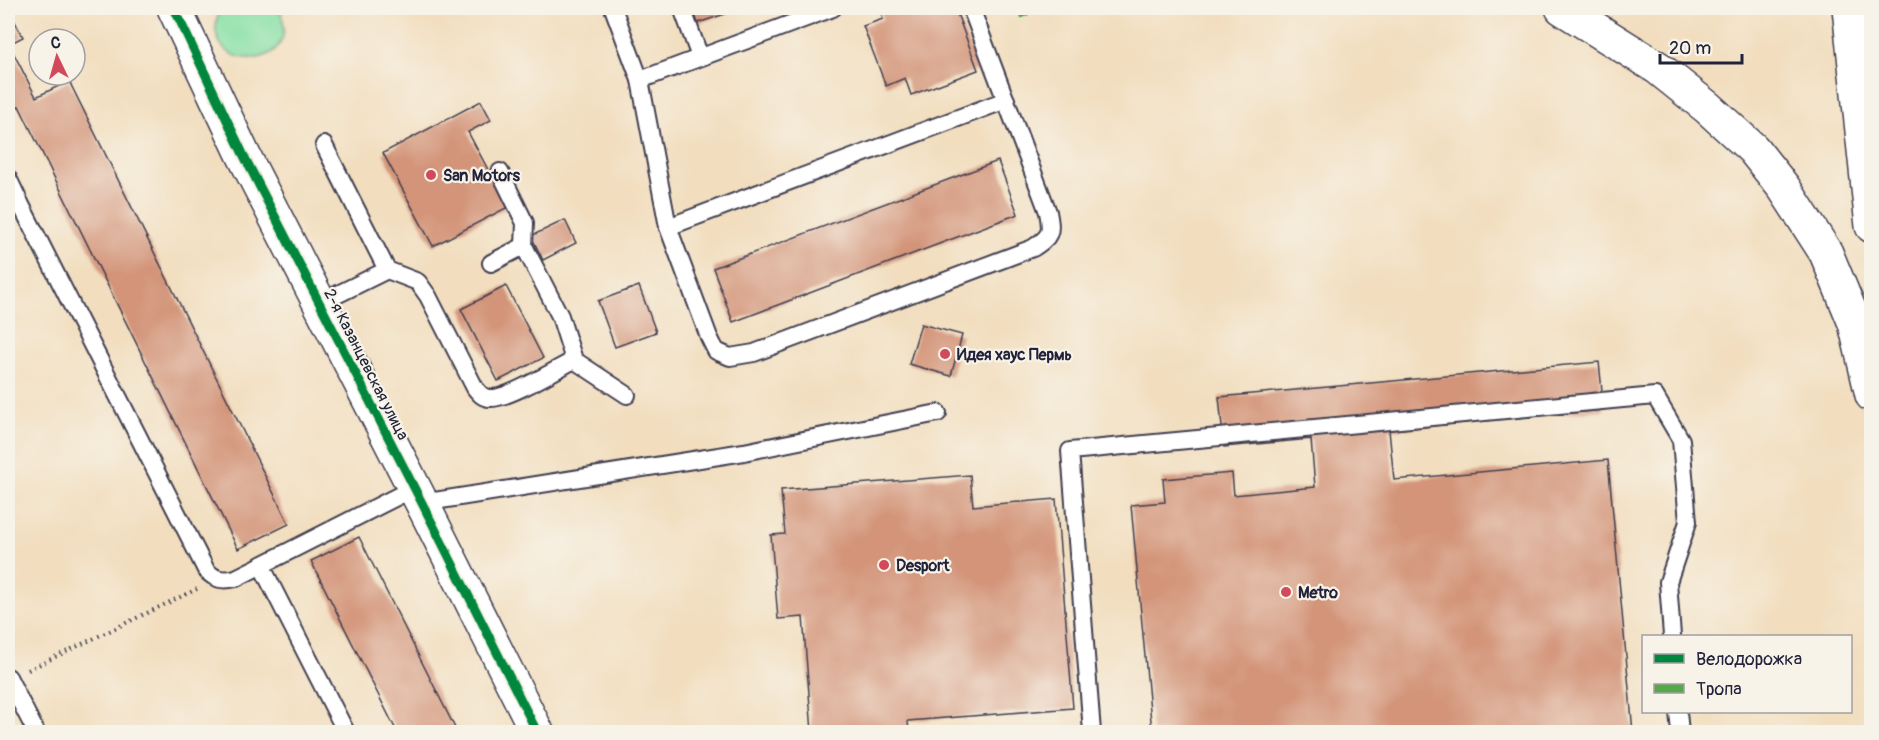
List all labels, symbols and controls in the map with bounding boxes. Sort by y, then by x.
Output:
north arrow [27,27,87,87]
scale bar [1660,27,1742,65]
text: С [50,33,62,53]
text: 20 m [1669,37,1711,60]
place label: San Motors [443,166,521,186]
marker: San Motors [424,168,438,182]
street label: 2-я Казанцевская улица [319,286,413,443]
place label: Идея хаус Пермь [957,345,1072,365]
marker: Идея хаус Пермь [938,347,952,361]
place label: Desport [896,556,950,576]
marker: Desport [877,558,891,572]
place label: Metro [1298,583,1338,603]
marker: Metro [1279,585,1293,599]
legend [1642,635,1852,713]
text: Велодорожка [1696,648,1802,671]
text: Тропа [1696,678,1742,701]

